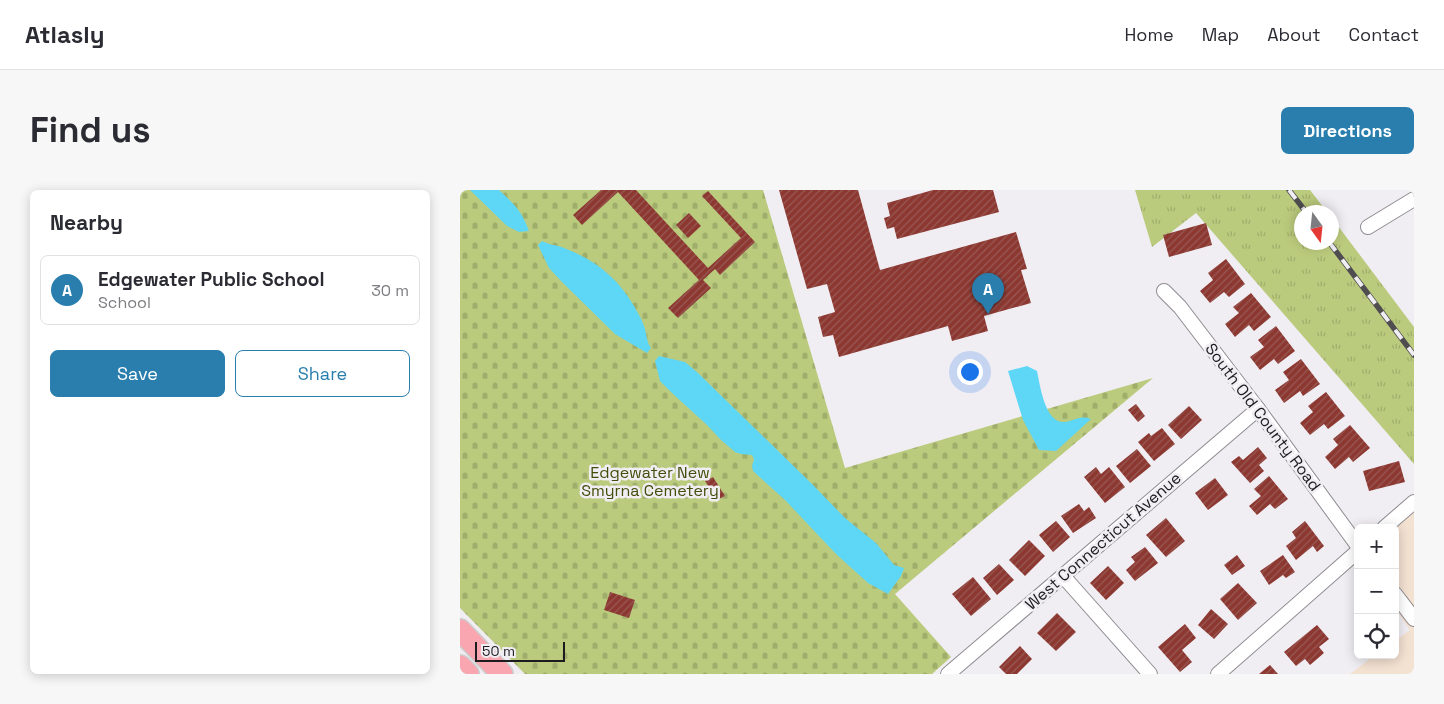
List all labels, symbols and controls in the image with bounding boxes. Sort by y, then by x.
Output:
text: Atlasly [25,19,104,50]
text: Home [1125,23,1174,46]
text: Map [1202,23,1239,46]
text: About [1267,23,1321,46]
text: Contact [1349,23,1419,46]
button: Directions [1281,107,1414,154]
text: Find us [30,108,151,152]
north arrow [1294,205,1339,250]
text: Nearby [50,209,123,236]
text: Edgewater Public School [98,267,325,292]
pin: A [972,273,1004,314]
text: A [62,280,72,301]
text: 30 m [371,280,409,301]
text: School [98,292,151,313]
street label: South Old County Road [1200,339,1326,495]
button: Save [50,350,225,397]
button: Share [235,350,410,397]
your location [957,359,983,385]
park label: Edgewater New Smyrna Cemetery [581,462,719,501]
street label: West Connecticut Avenue [1021,468,1185,614]
map controls [1354,524,1399,659]
button: + [1354,524,1399,569]
button: − [1354,569,1399,614]
button: locate [1354,614,1399,659]
scale bar [475,639,565,662]
text: 50 m [482,642,515,660]

